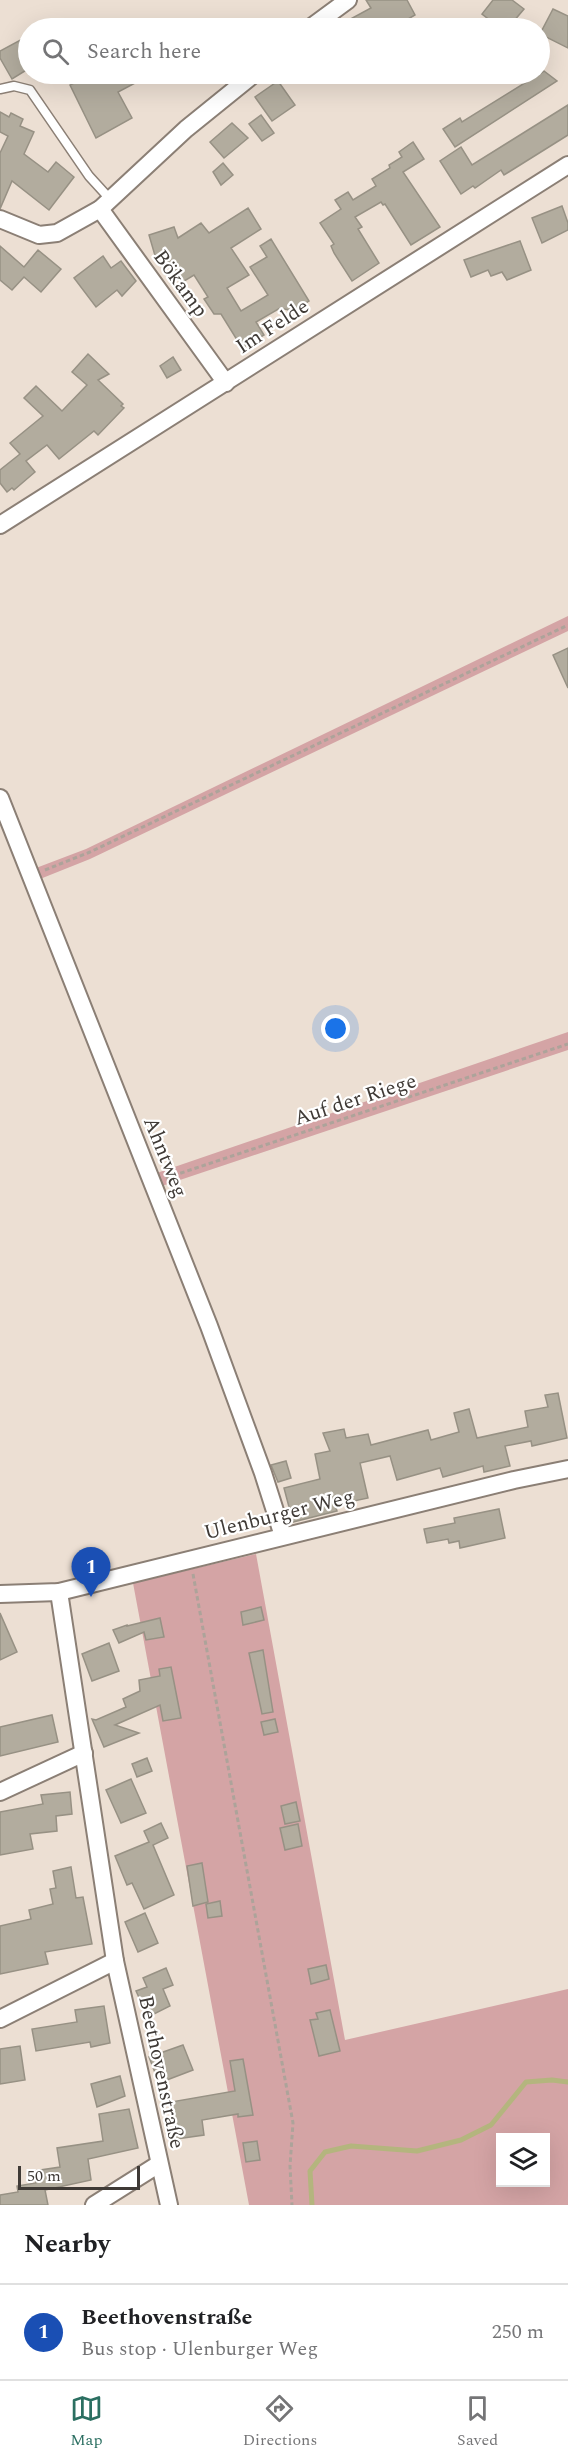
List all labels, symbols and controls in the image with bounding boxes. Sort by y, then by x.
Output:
search box [18,18,550,84]
icon: search [39,35,72,68]
text: Search here [87,35,201,68]
street label: Bökamp [145,243,216,324]
street label: Im Felde [229,291,316,363]
your location [321,1014,350,1043]
street label: Auf der Riege [290,1065,421,1135]
street label: Ahntweg [134,1112,196,1203]
street label: Ulenburger Weg [201,1481,358,1549]
pin: 1 [72,1548,110,1597]
street label: Beethovenstraße [129,1993,193,2152]
map controls [496,2133,550,2187]
button: layers [496,2133,550,2187]
scale bar [18,2163,140,2190]
text: 50 m [27,2164,61,2188]
text: Nearby [24,2224,110,2264]
text: Beethovenstraße [81,2301,253,2334]
text: 1 [38,2317,49,2347]
text: 250 m [492,2317,544,2347]
text: Bus stop · Ulenburger Weg [81,2334,318,2364]
tab: Map [70,2392,103,2452]
tab: Directions [243,2392,317,2452]
tab: Saved [457,2392,498,2452]

